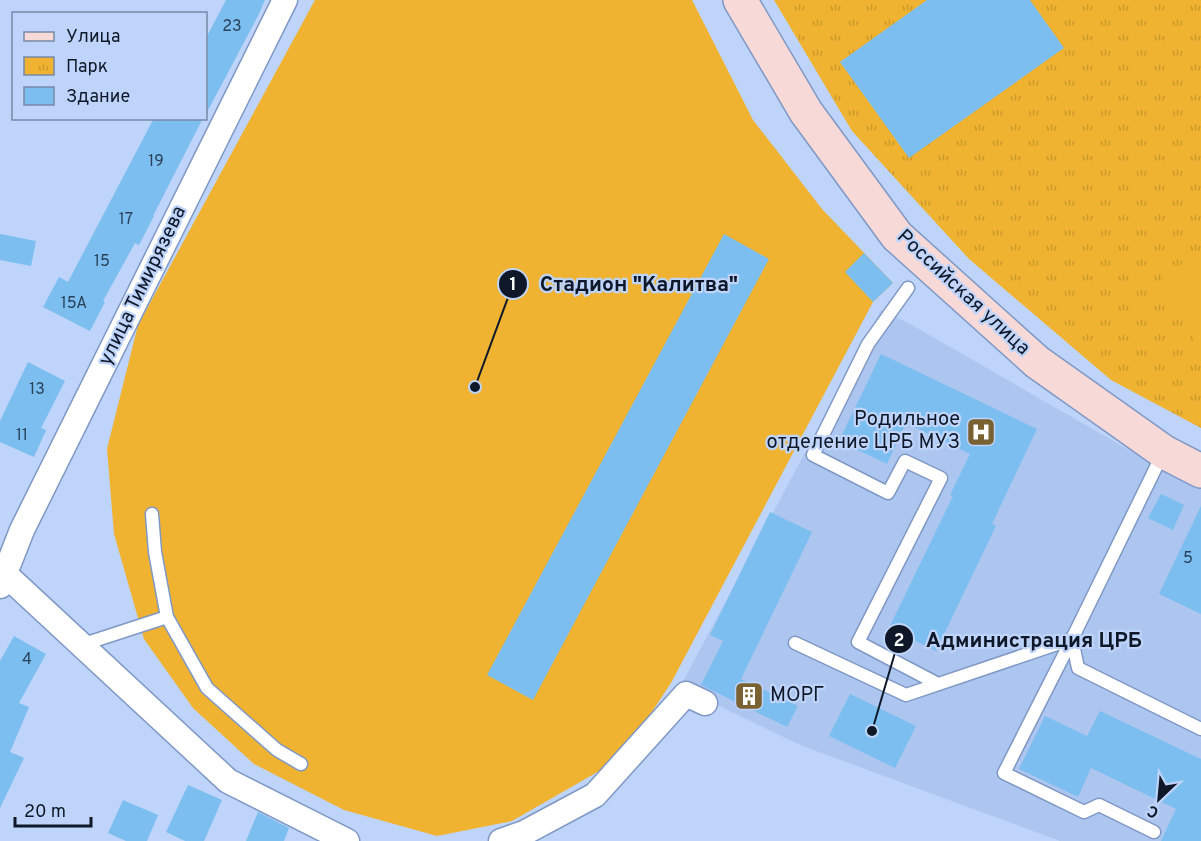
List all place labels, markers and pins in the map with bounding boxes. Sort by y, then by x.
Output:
callout: Стадион "Калитва" [498,264,751,303]
place label: Родильное отделение ЦРБ МУЗ [767,407,960,456]
hospital icon: Родильное отделение ЦРБ МУЗ [965,416,997,448]
callout: Администрация ЦРБ [884,620,1154,659]
building icon: МОРГ [733,680,765,712]
place label: МОРГ [770,683,825,709]

